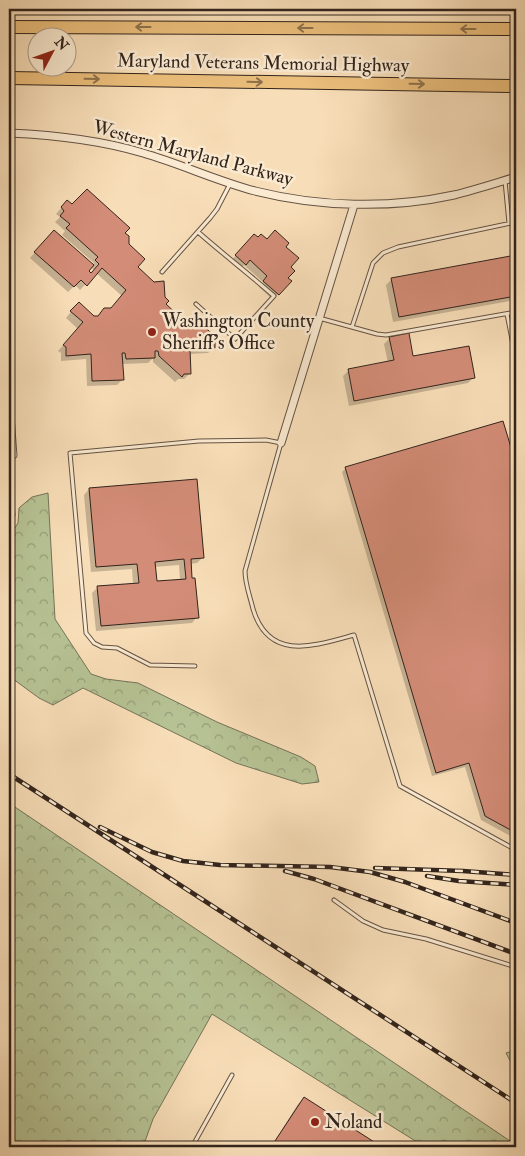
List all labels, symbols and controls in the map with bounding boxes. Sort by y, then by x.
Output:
one-way arrow [135,22,151,32]
one-way arrow [297,23,314,33]
one-way arrow [460,24,476,34]
north arrow [28,28,78,78]
text: N [50,33,72,54]
street label: Maryland Veterans Memorial Highway [117,48,410,78]
one-way arrow [84,75,100,84]
one-way arrow [246,77,263,87]
one-way arrow [409,80,425,89]
street label: Western Maryland Parkway [89,114,296,191]
place label: Washington County Sheriff's Office [161,309,315,355]
marker: Washington County Sheriff's Office [146,326,158,338]
place label: Noland [325,1110,383,1134]
marker: Noland [309,1116,321,1128]

